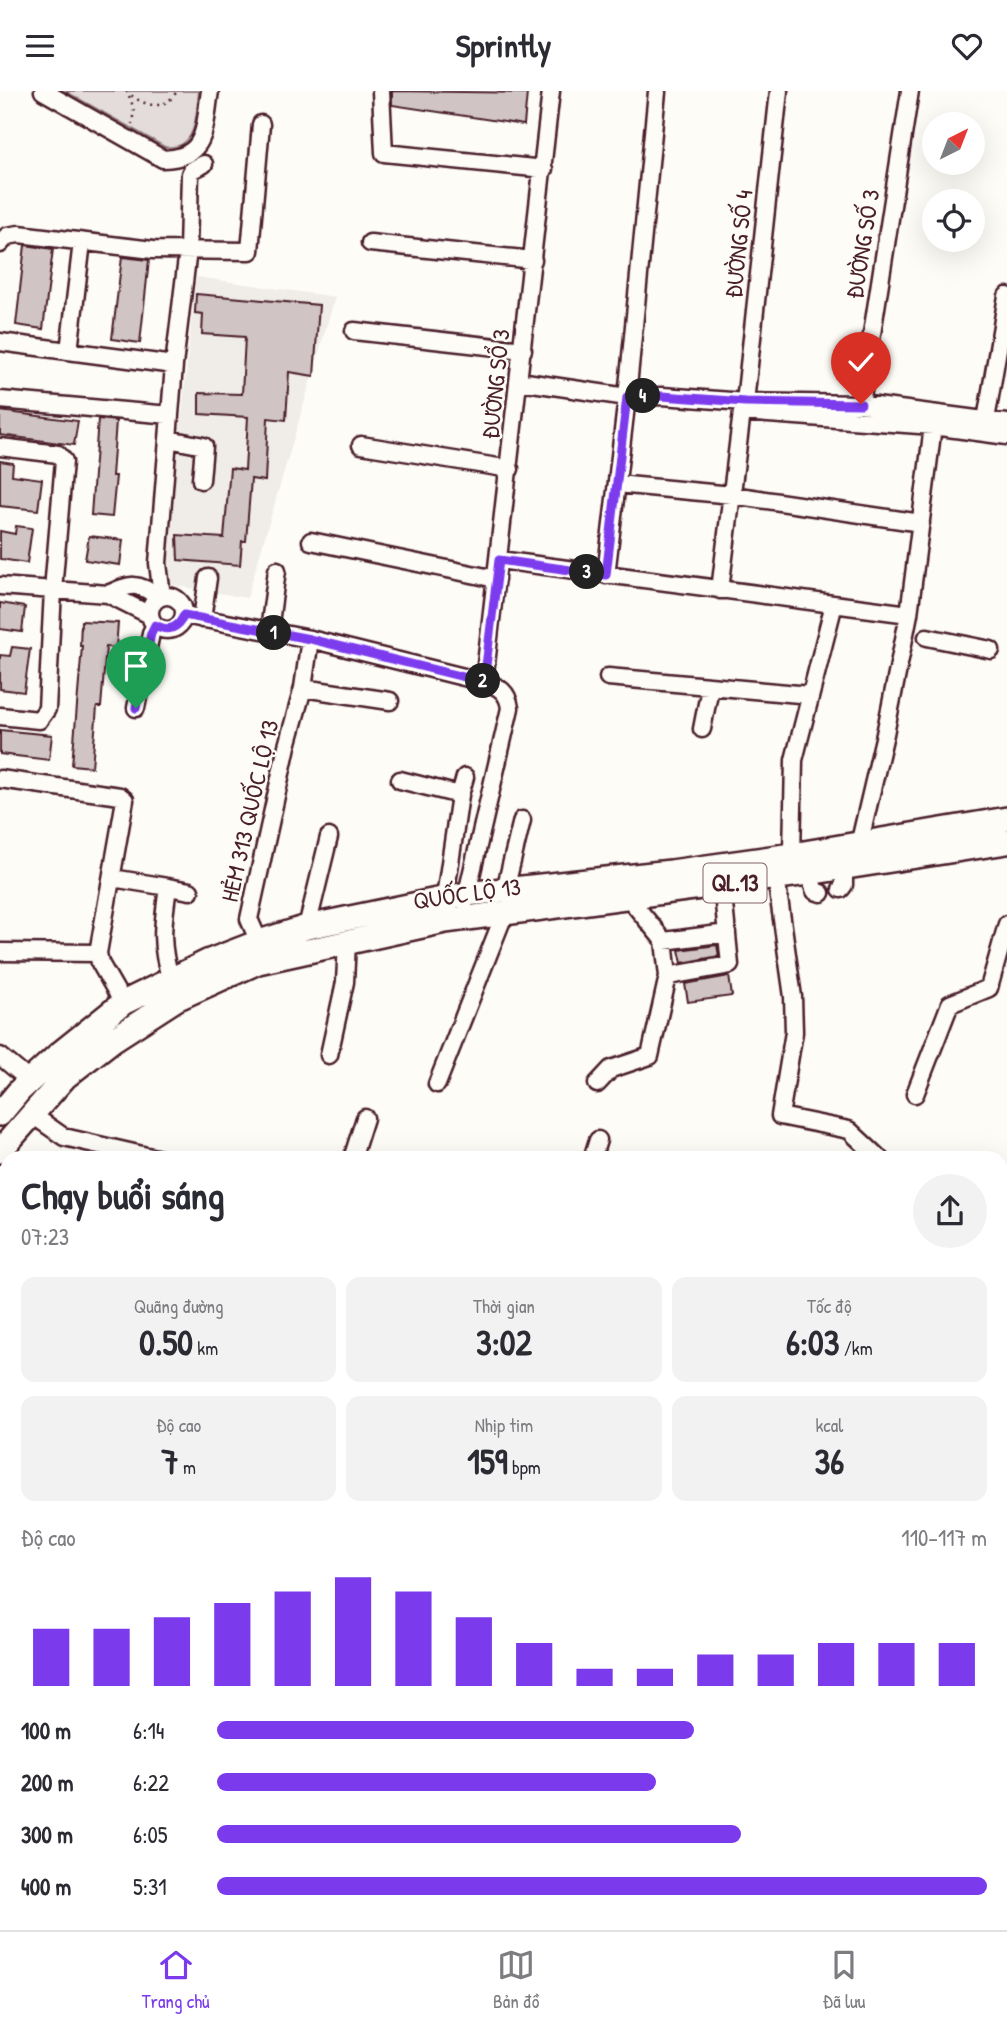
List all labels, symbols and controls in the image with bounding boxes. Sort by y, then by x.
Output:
text: Sprintly [456,24,551,67]
icon: menu [21,27,59,65]
icon: heart [948,27,986,65]
north arrow [922,112,985,175]
map controls [922,112,985,252]
street label: ĐƯỜNG SỐ 3 [838,187,886,301]
street label: ĐƯỜNG SỐ 4 [716,188,760,299]
button: locate [922,189,985,252]
street label: ĐƯỜNG SỔ 3 [473,327,517,440]
pin [831,332,891,404]
icon: check [842,343,880,381]
pin: 4 [626,379,660,413]
text: 4 [639,382,646,408]
pin: 3 [570,554,604,589]
text: 3 [582,558,591,584]
pin: 1 [256,615,292,651]
text: 1 [270,619,277,645]
pin [106,636,166,708]
icon: arrive [117,647,155,685]
pin: 2 [466,663,500,699]
text: 2 [478,667,487,693]
street label: HẺM 313 QUỐC LỘ 13 [213,717,285,905]
road number: QL.13 [704,863,766,903]
street label: QUỐC LỘ 13 [411,870,523,916]
text: Chạy buổi sáng [21,1169,225,1221]
button: share [913,1174,987,1248]
text: 07:23 [21,1221,69,1252]
text: Quãng đường [134,1293,224,1319]
text: Thời gian [473,1293,535,1319]
text: Tốc độ [807,1293,852,1319]
text: 0.50 [139,1319,193,1366]
text: 3:02 [476,1319,532,1366]
text: 6:03 [786,1319,839,1366]
text: km [193,1335,218,1361]
text: /km [839,1335,873,1361]
text: Độ cao [156,1412,201,1438]
text: Nhịp tim [475,1412,533,1438]
text: kcal [815,1412,843,1438]
text: 7 [161,1438,179,1485]
text: 159 [467,1438,508,1485]
text: 36 [815,1438,844,1485]
text: m [179,1454,196,1480]
text: bpm [508,1454,541,1480]
text: Độ cao [21,1522,75,1553]
text: 110–117 m [901,1522,987,1553]
text: 100 m [21,1715,71,1746]
text: 6:14 [133,1715,165,1746]
text: 200 m [21,1767,73,1798]
text: 6:22 [133,1767,169,1798]
text: 300 m [21,1819,73,1850]
text: 6:05 [133,1819,168,1850]
text: 400 m [21,1871,71,1902]
text: 5:31 [133,1871,167,1902]
tab: Trang chủ [142,1946,210,2014]
tab: Bản đồ [493,1946,539,2014]
tab: Đã lưu [823,1946,865,2014]

